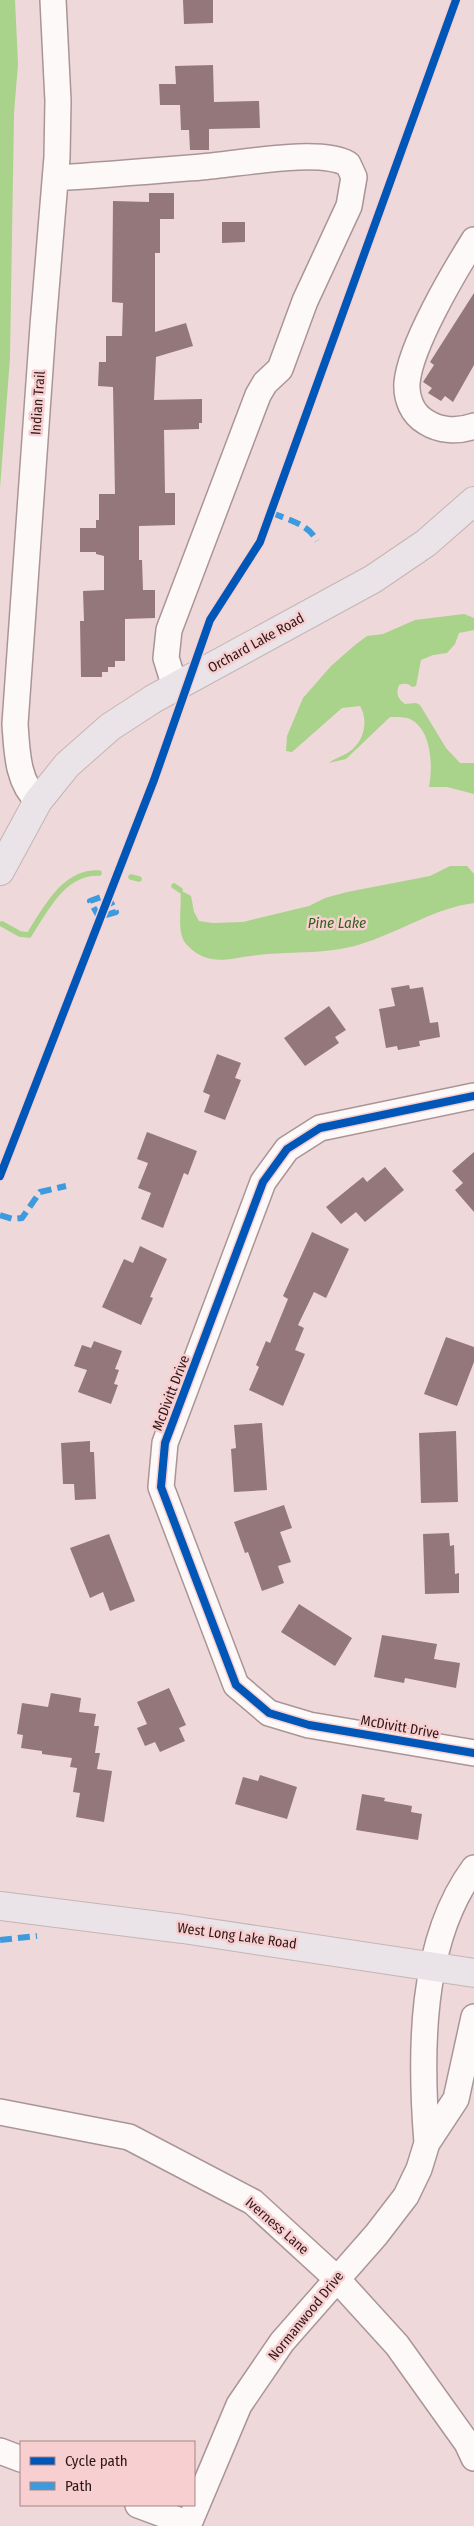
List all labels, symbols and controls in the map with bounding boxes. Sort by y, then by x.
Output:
street label: Indian Trail [27,370,49,436]
street label: Orchard Lake Road [205,610,307,676]
water label: Pine Lake [308,914,366,932]
street label: McDivitt Drive [149,1353,193,1433]
street label: McDivitt Drive [359,1712,441,1742]
street label: West Long Lake Road [176,1919,298,1953]
street label: Iverness Lane [242,2194,312,2258]
street label: Normanwood Drive [265,2268,347,2364]
legend [20,2441,195,2506]
text: Cycle path [65,2452,128,2470]
text: Path [65,2477,92,2495]

